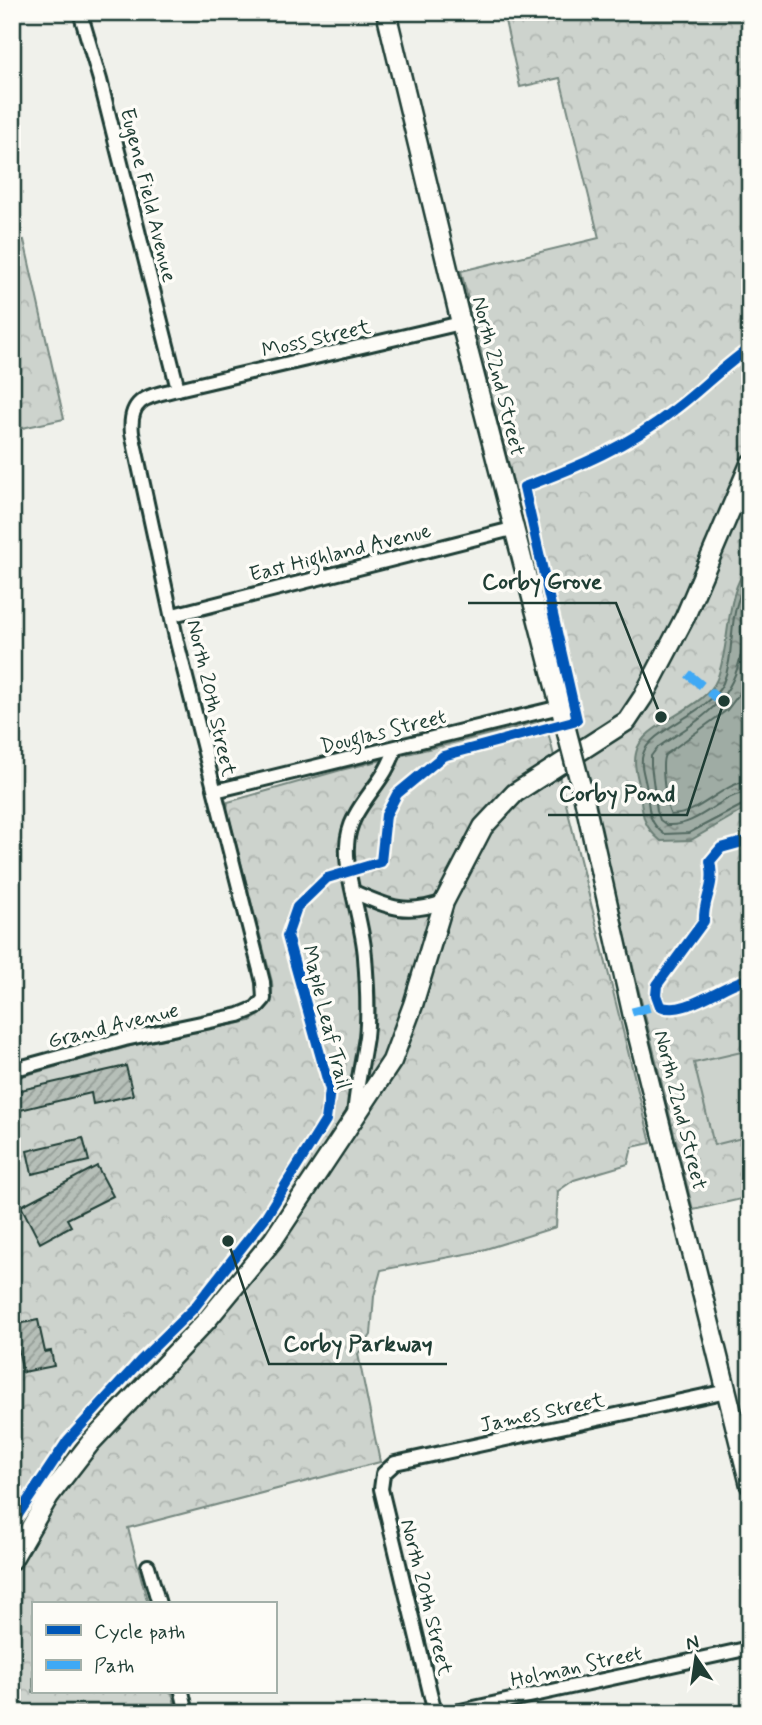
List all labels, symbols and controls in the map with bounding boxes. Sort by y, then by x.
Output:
street label: Eugene Field Avenue [113,105,183,285]
street label: North 22nd Street [465,293,531,459]
street label: Moss Street [259,313,374,365]
street label: East Highland Avenue [246,517,435,591]
callout: Corby Grove [468,559,616,603]
text: Corby Grove [482,568,603,598]
street label: North 20th Street [179,617,243,780]
street label: Douglas Street [317,703,450,763]
callout: Corby Pond [548,771,687,815]
text: Corby Pond [559,780,675,810]
street label: Maple Leaf Trail [295,942,357,1092]
street label: Grand Avenue [45,996,182,1056]
street label: North 22nd Street [647,1027,713,1193]
callout: Corby Parkway [269,1320,447,1364]
text: Corby Parkway [283,1330,433,1360]
street label: James Street [477,1386,608,1440]
street label: North 20th Street [393,1516,459,1679]
legend [32,1602,276,1694]
text: Cycle path [94,1618,185,1646]
north arrow [660,1624,730,1694]
text: N [684,1629,701,1657]
street label: Holman Street [508,1639,645,1695]
text: Path [94,1652,134,1680]

